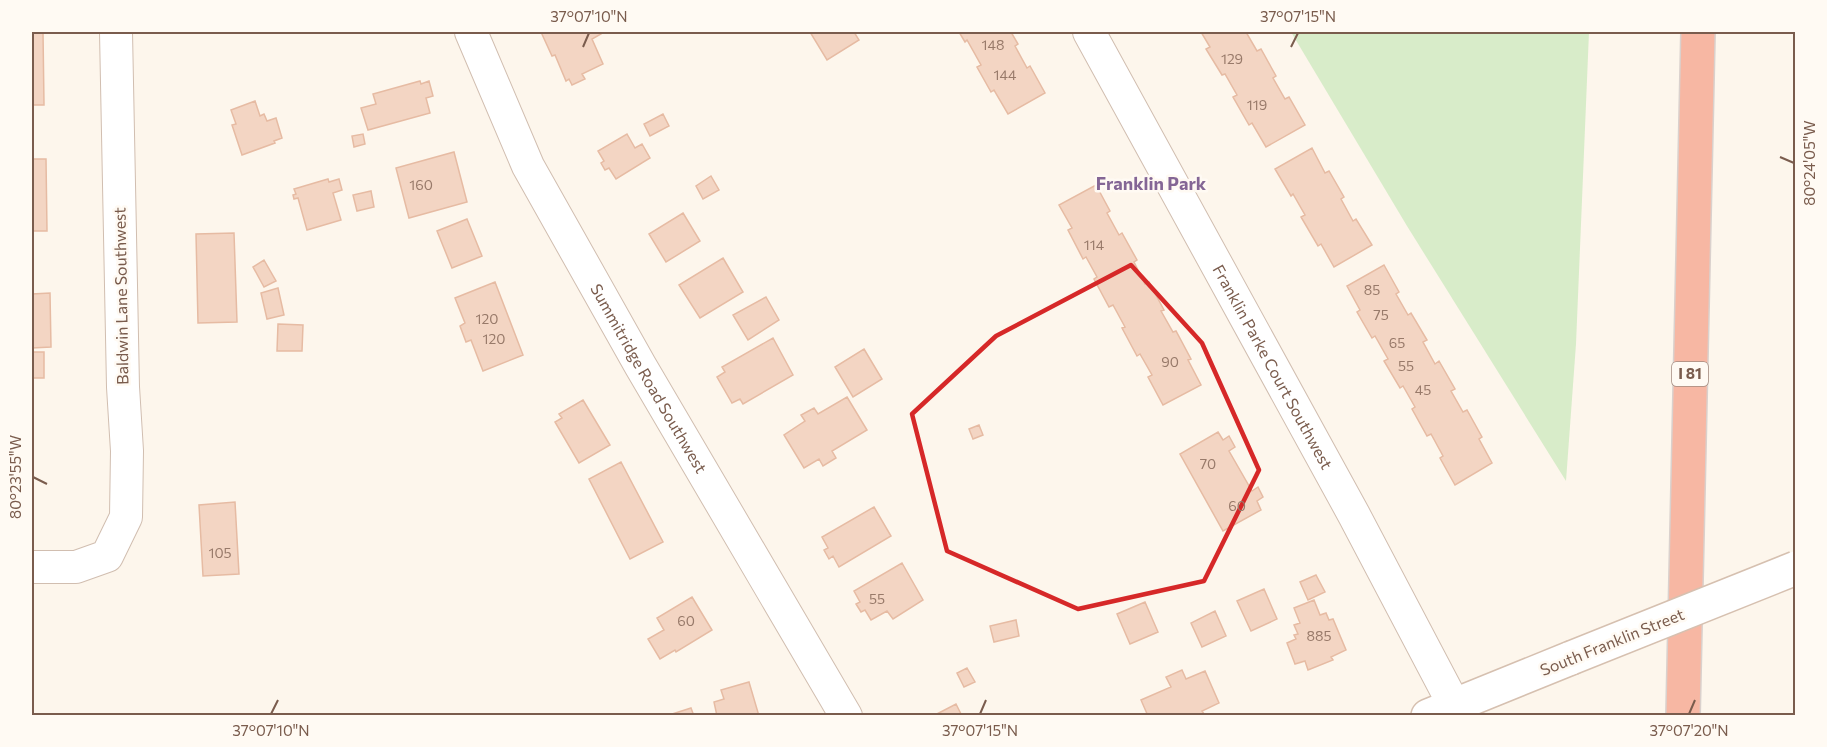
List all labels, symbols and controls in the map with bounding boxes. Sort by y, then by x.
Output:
text: 37°07'10"N [550,7,628,25]
text: 37°07'15"N [1260,7,1336,25]
house number: 148 [982,36,1004,53]
house number: 129 [1221,50,1243,67]
house number: 144 [994,66,1017,83]
house number: 119 [1247,96,1267,113]
text: 80°24'05"W [1800,120,1818,206]
district label: Franklin Park [1096,172,1207,194]
house number: 160 [409,176,433,193]
street label: Baldwin Lane Southwest [109,207,132,385]
house number: 114 [1084,236,1105,253]
street label: Franklin Parke Court Southwest [1209,261,1337,473]
street label: Summitridge Road Southwest [587,280,711,477]
house number: 85 [1364,281,1380,298]
house number: 75 [1373,306,1389,323]
house number: 120 [476,310,498,327]
house number: 120 [483,330,505,347]
house number: 65 [1389,334,1405,351]
house number: 90 [1161,353,1179,370]
house number: 55 [1398,357,1414,374]
road number: I 81 [1672,362,1708,386]
house number: 45 [1415,381,1431,398]
text: 80°23'55"W [6,435,24,519]
house number: 70 [1200,455,1216,472]
house number: 60 [1228,497,1246,514]
house number: 105 [208,544,232,561]
house number: 55 [869,590,885,607]
street label: South Franklin Street [1537,604,1687,679]
house number: 60 [677,612,695,629]
house number: 885 [1306,627,1332,644]
text: 37°07'10"N [232,721,310,739]
text: 37°07'15"N [942,721,1018,739]
text: 37°07'20"N [1649,721,1729,739]

